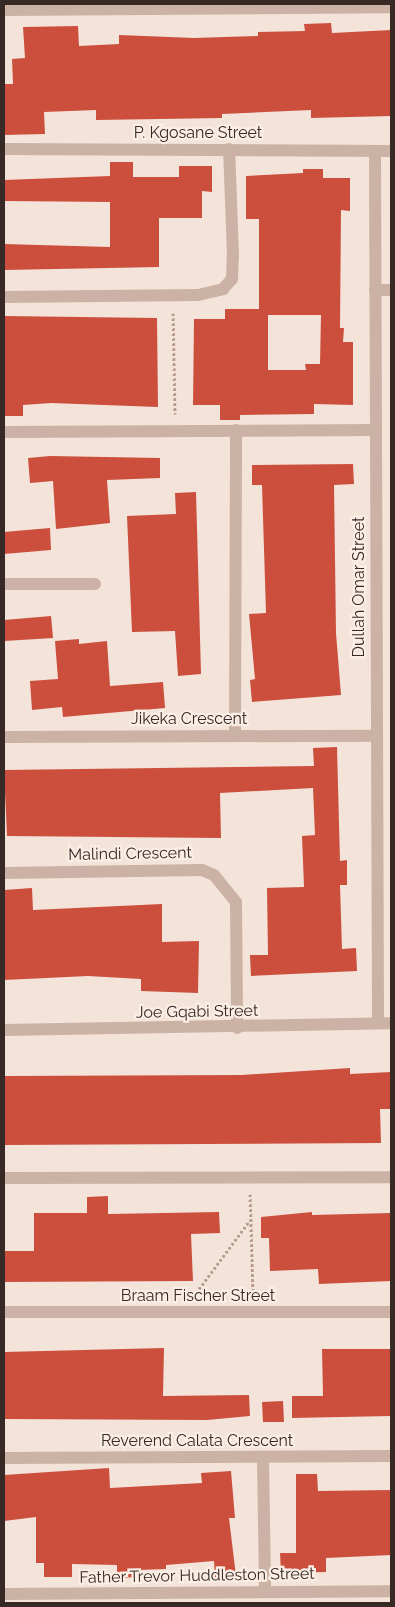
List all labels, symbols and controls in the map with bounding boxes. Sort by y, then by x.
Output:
street label: P. Kgosane Street [134,123,262,143]
street label: Dullah Omar Street [349,516,369,658]
street label: Jikeka Crescent [131,709,247,729]
street label: Malindi Crescent [68,843,192,865]
street label: Joe Gqabi Street [136,1001,258,1023]
street label: Braam Fischer Street [121,1286,275,1306]
street label: Reverend Calata Crescent [101,1431,293,1451]
street label: Father Trevor Huddleston Street [79,1564,315,1588]

